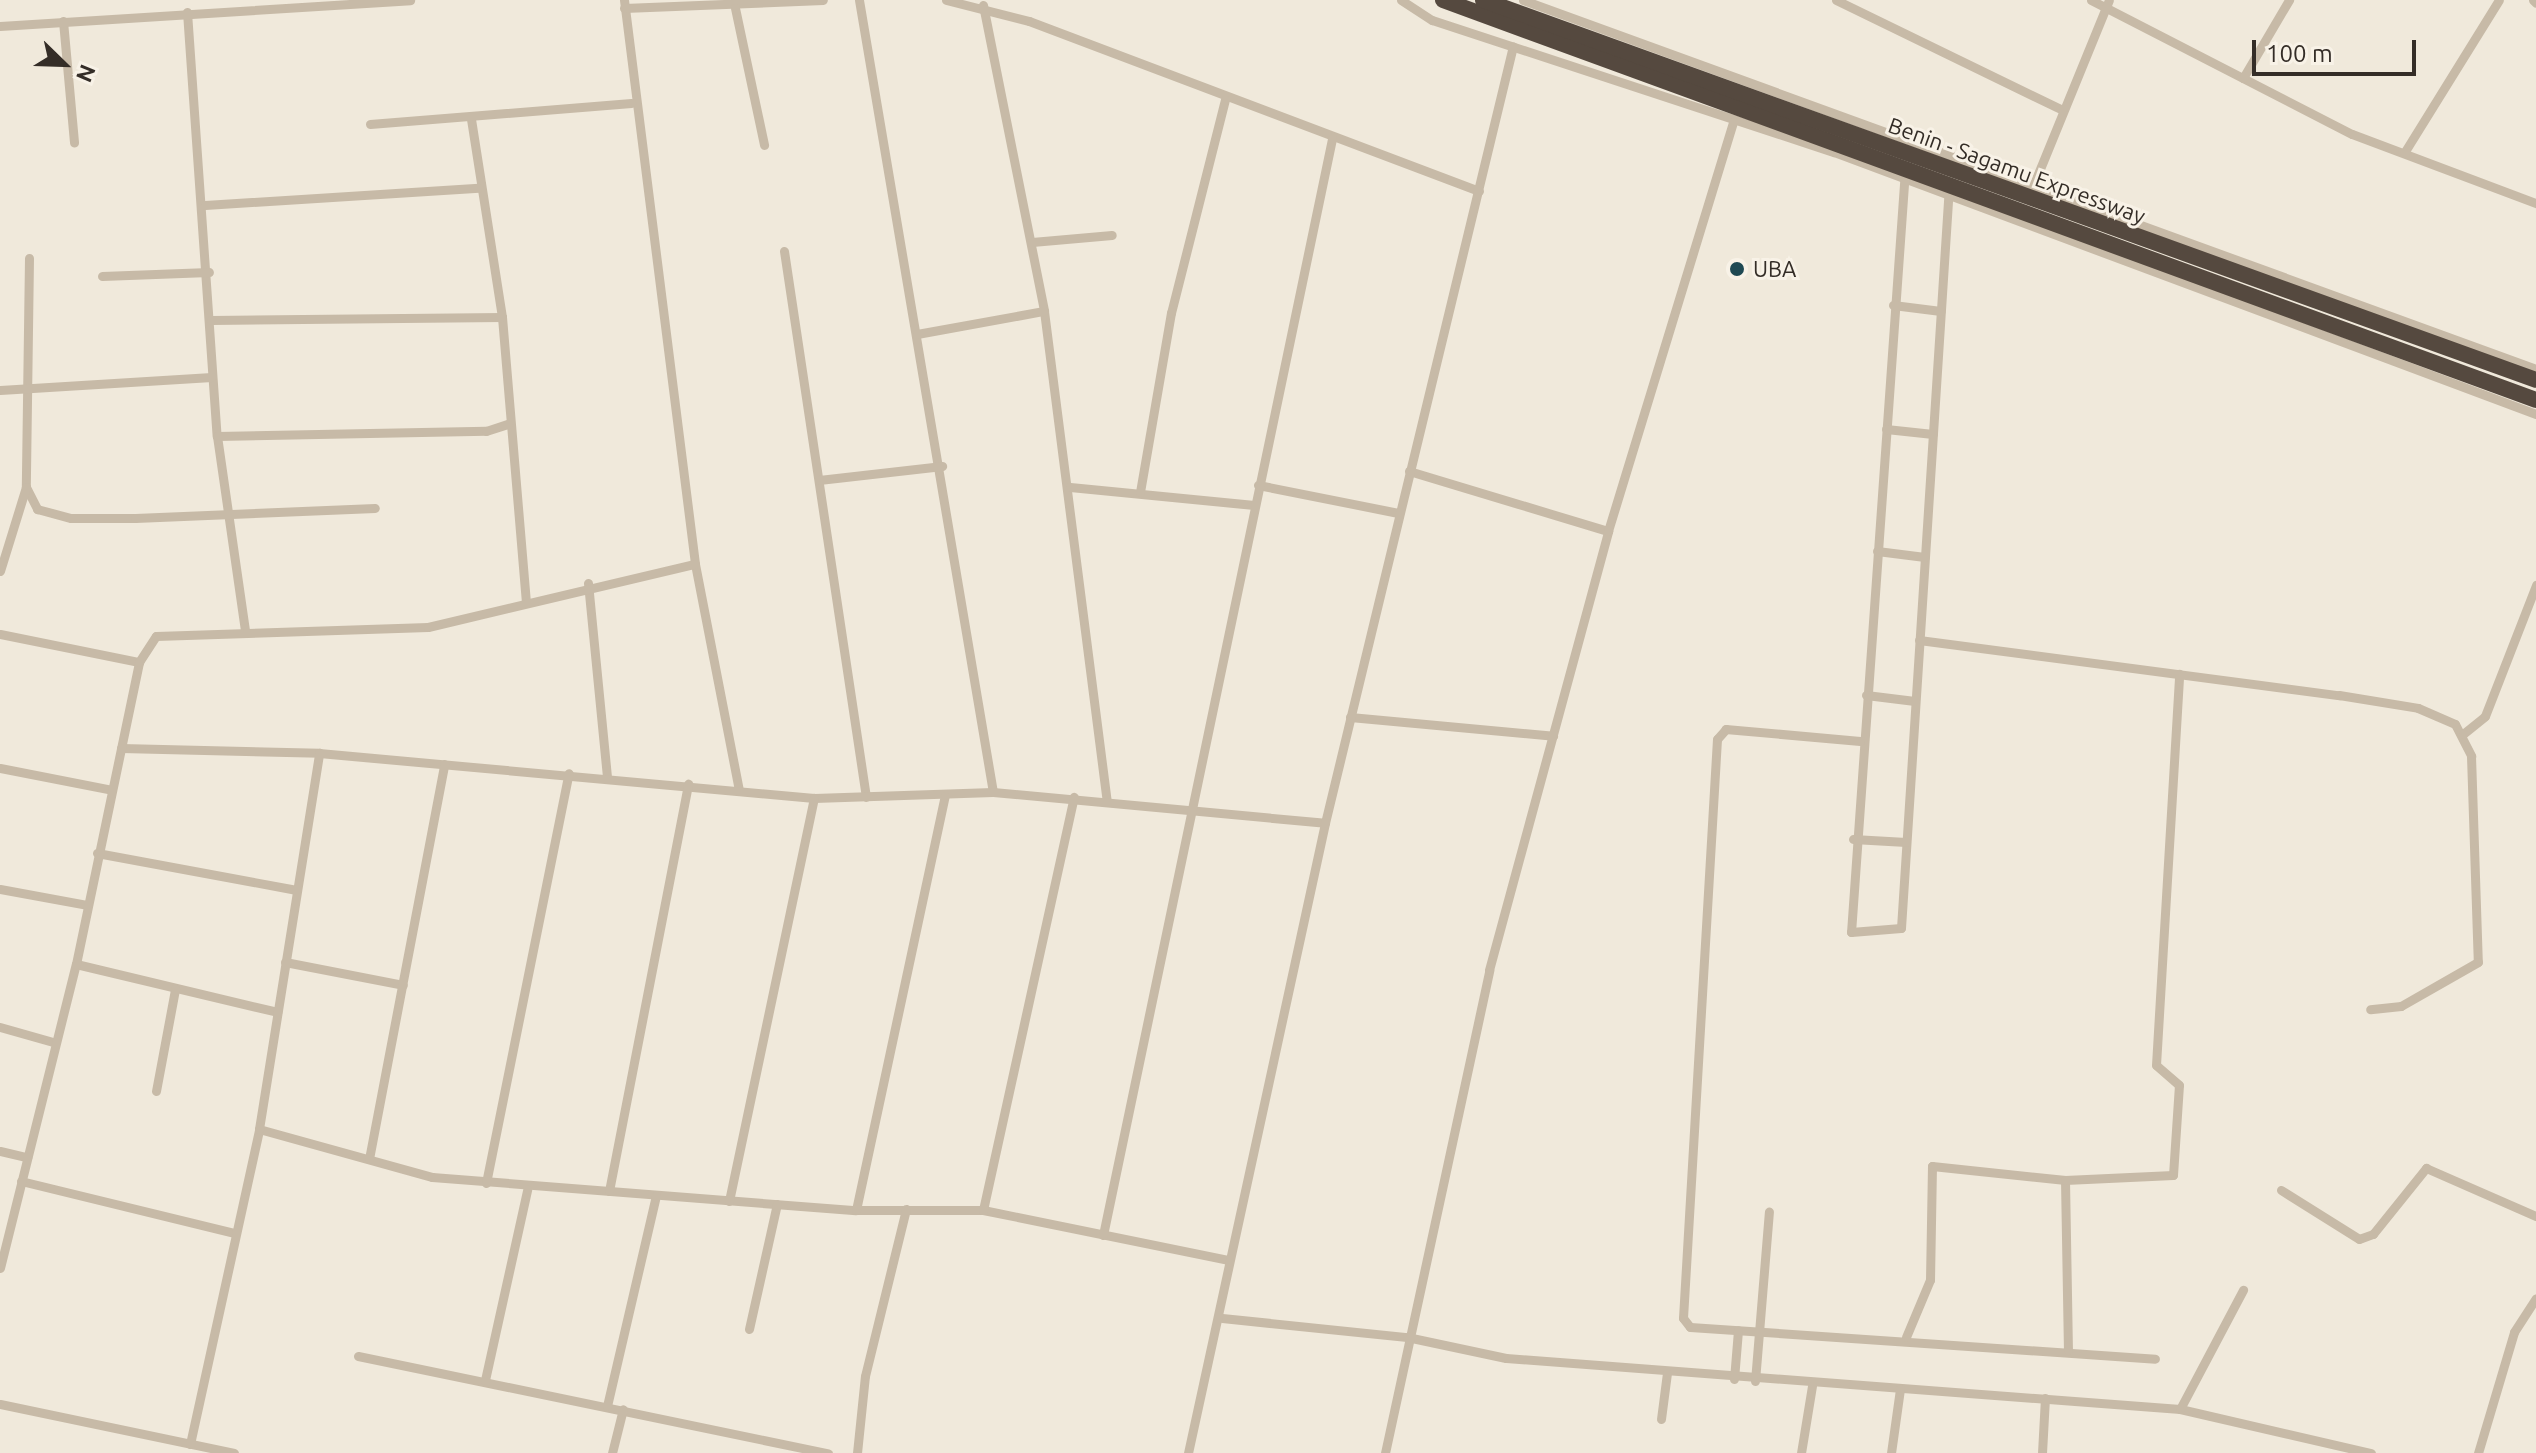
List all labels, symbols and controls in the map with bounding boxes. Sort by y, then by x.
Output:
north arrow [24,24,104,104]
scale bar [2256,24,2420,74]
text: 100 m [2266,40,2333,67]
text: N [72,61,101,86]
street label: Benin - Sagamu Expressway [1885,111,2149,229]
place label: UBA [1753,256,1796,282]
marker: UBA [1728,260,1746,278]

